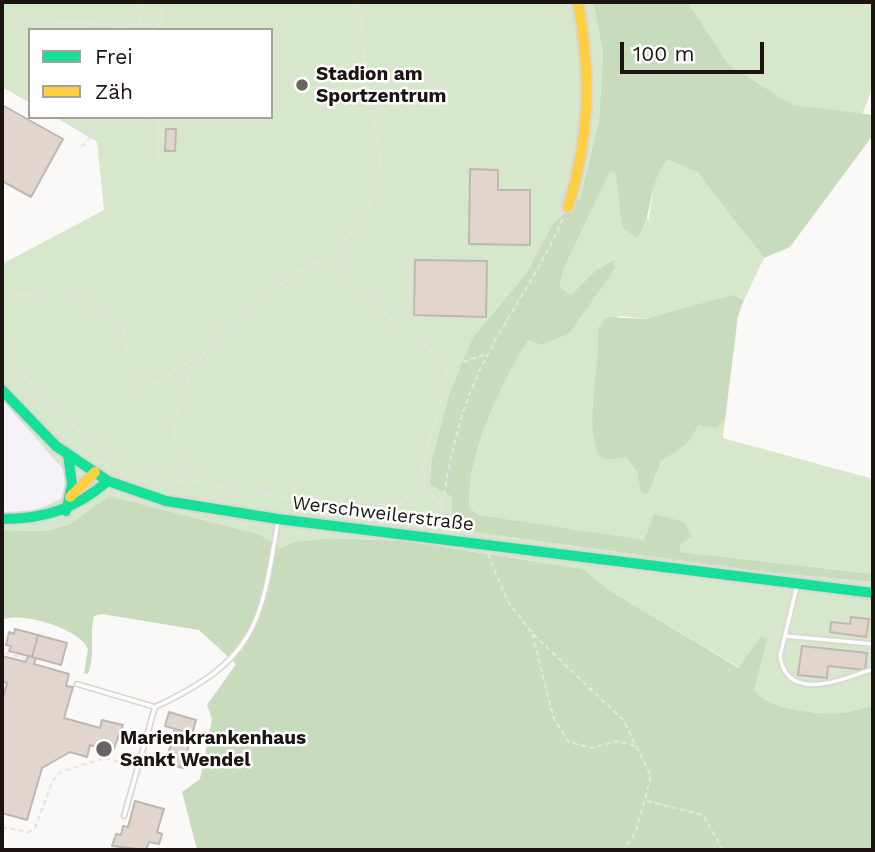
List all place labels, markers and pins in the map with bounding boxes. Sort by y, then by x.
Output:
place label: Stadion am Sportzentrum [316,63,446,107]
marker: Stadion am Sportzentrum [294,77,310,93]
place label: Marienkrankenhaus Sankt Wendel [120,727,306,771]
marker: Marienkrankenhaus Sankt Wendel [94,739,114,759]

